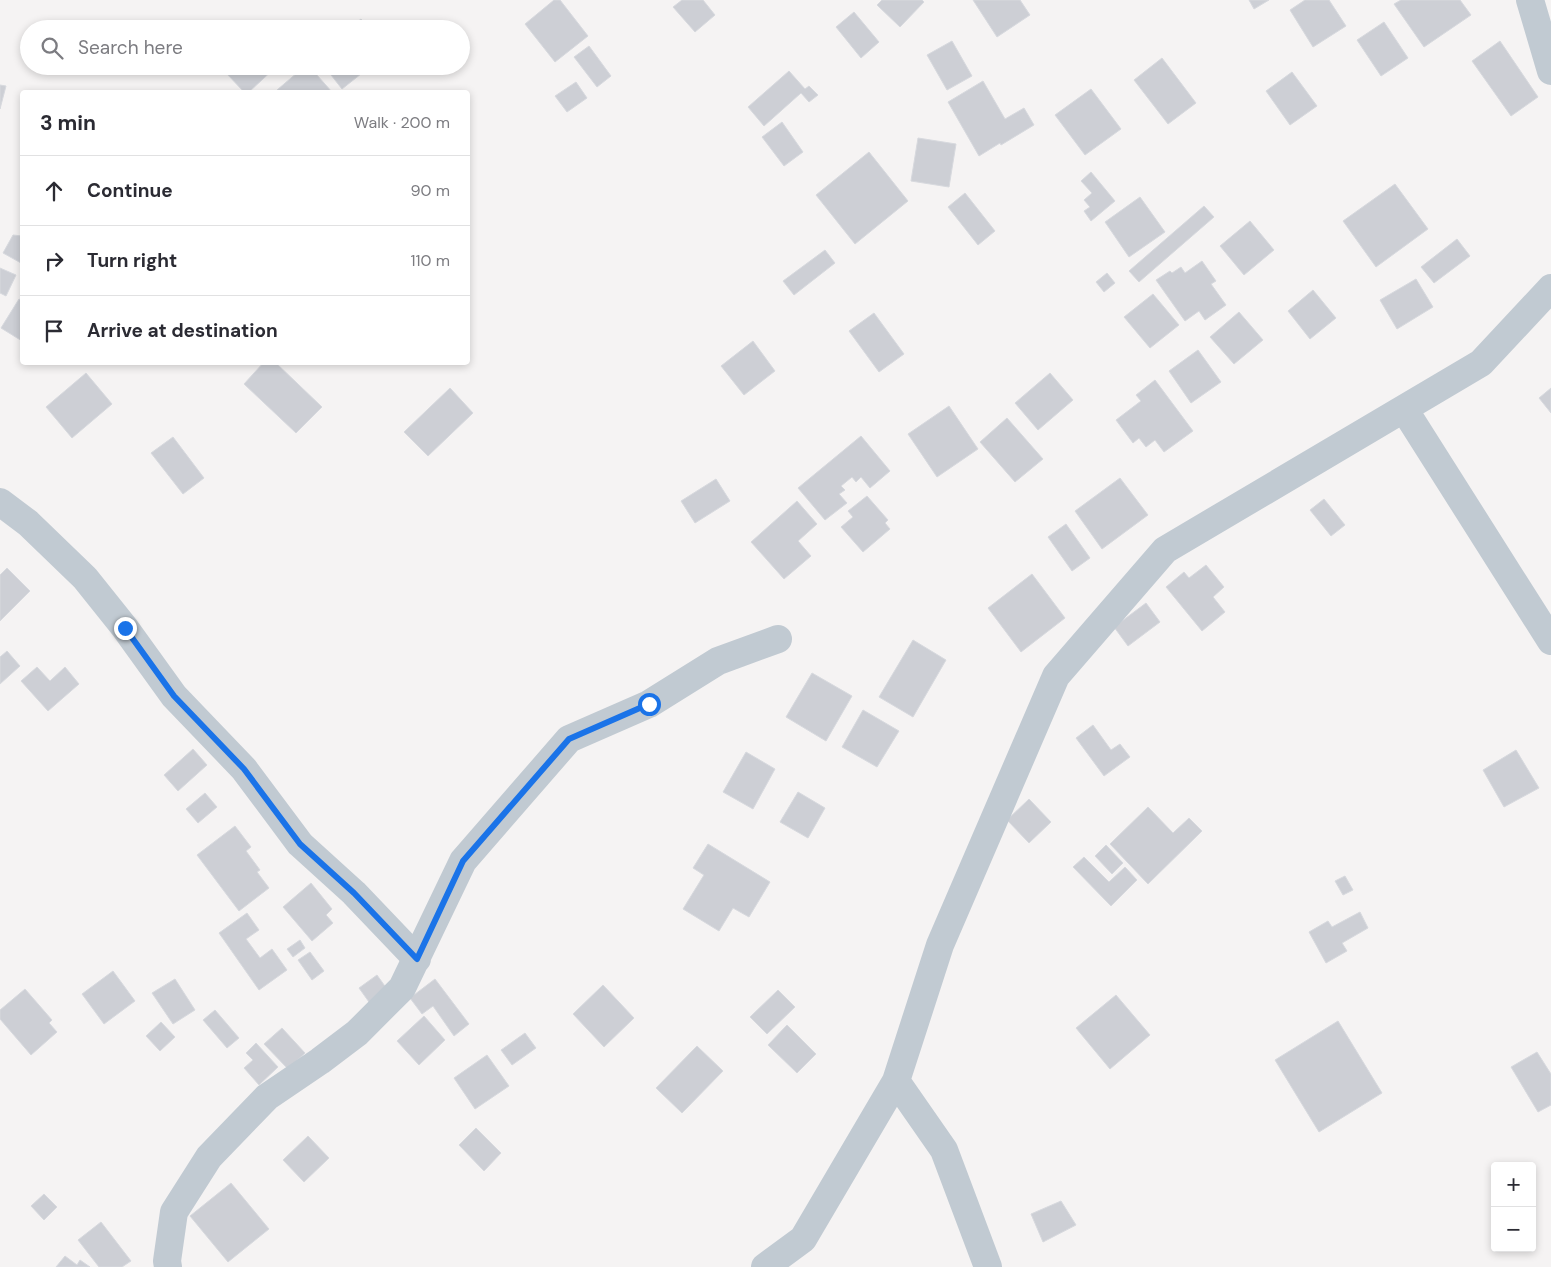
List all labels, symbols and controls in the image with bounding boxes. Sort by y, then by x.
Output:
search box [20,20,470,75]
icon: search [38,34,66,62]
text: Search here [78,35,183,60]
text: 3 min [40,109,96,137]
text: Walk · 200 m [354,112,450,133]
icon: ahead [40,177,68,205]
text: Continue [87,178,173,203]
text: 90 m [410,180,450,201]
icon: right [40,247,68,275]
text: Turn right [87,248,177,273]
text: 110 m [411,250,450,271]
icon: arrive [40,317,68,345]
text: Arrive at destination [87,318,278,343]
route end [114,617,137,640]
route start [638,693,661,716]
map controls [1491,1162,1536,1252]
button: + [1491,1162,1536,1207]
button: − [1491,1207,1536,1252]

